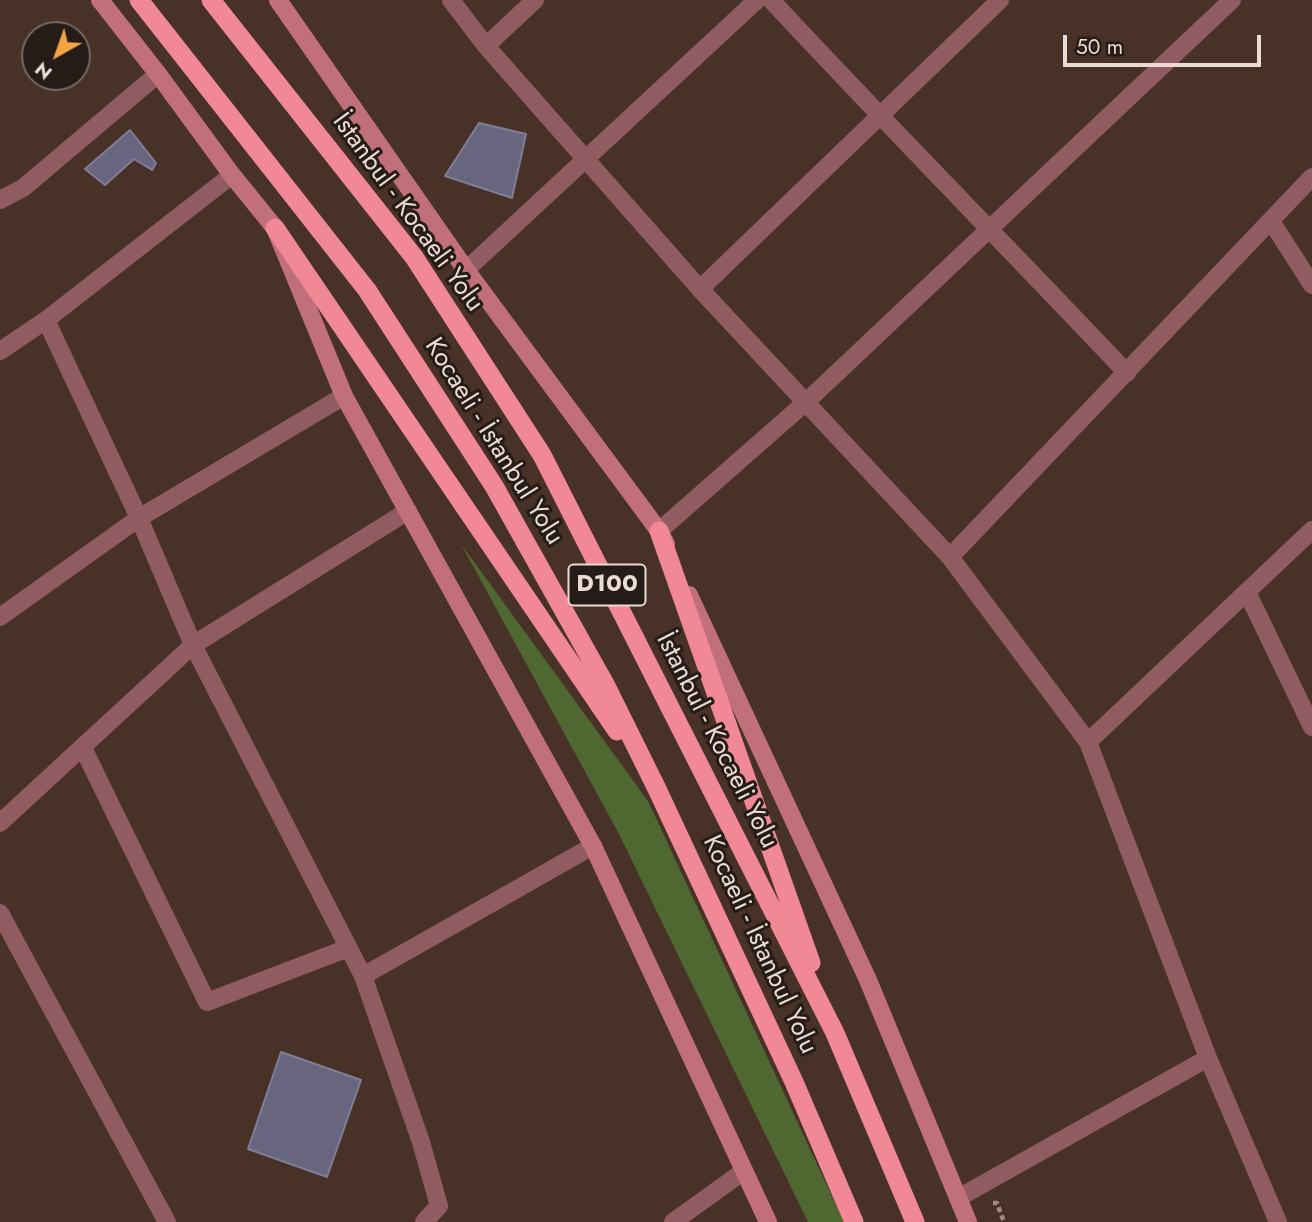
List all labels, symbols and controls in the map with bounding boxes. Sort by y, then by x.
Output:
north arrow [21,21,91,91]
scale bar [1067,21,1265,65]
text: 50 m [1076,32,1123,62]
text: N [29,56,58,86]
street label: İstanbul - Kocaeli Yolu [325,108,489,318]
street label: Kocaeli - İstanbul Yolu [417,333,569,551]
road number: D100 [568,564,646,606]
street label: İstanbul - Kocaeli Yolu [648,628,784,854]
street label: Kocaeli - İstanbul Yolu [695,831,823,1059]

